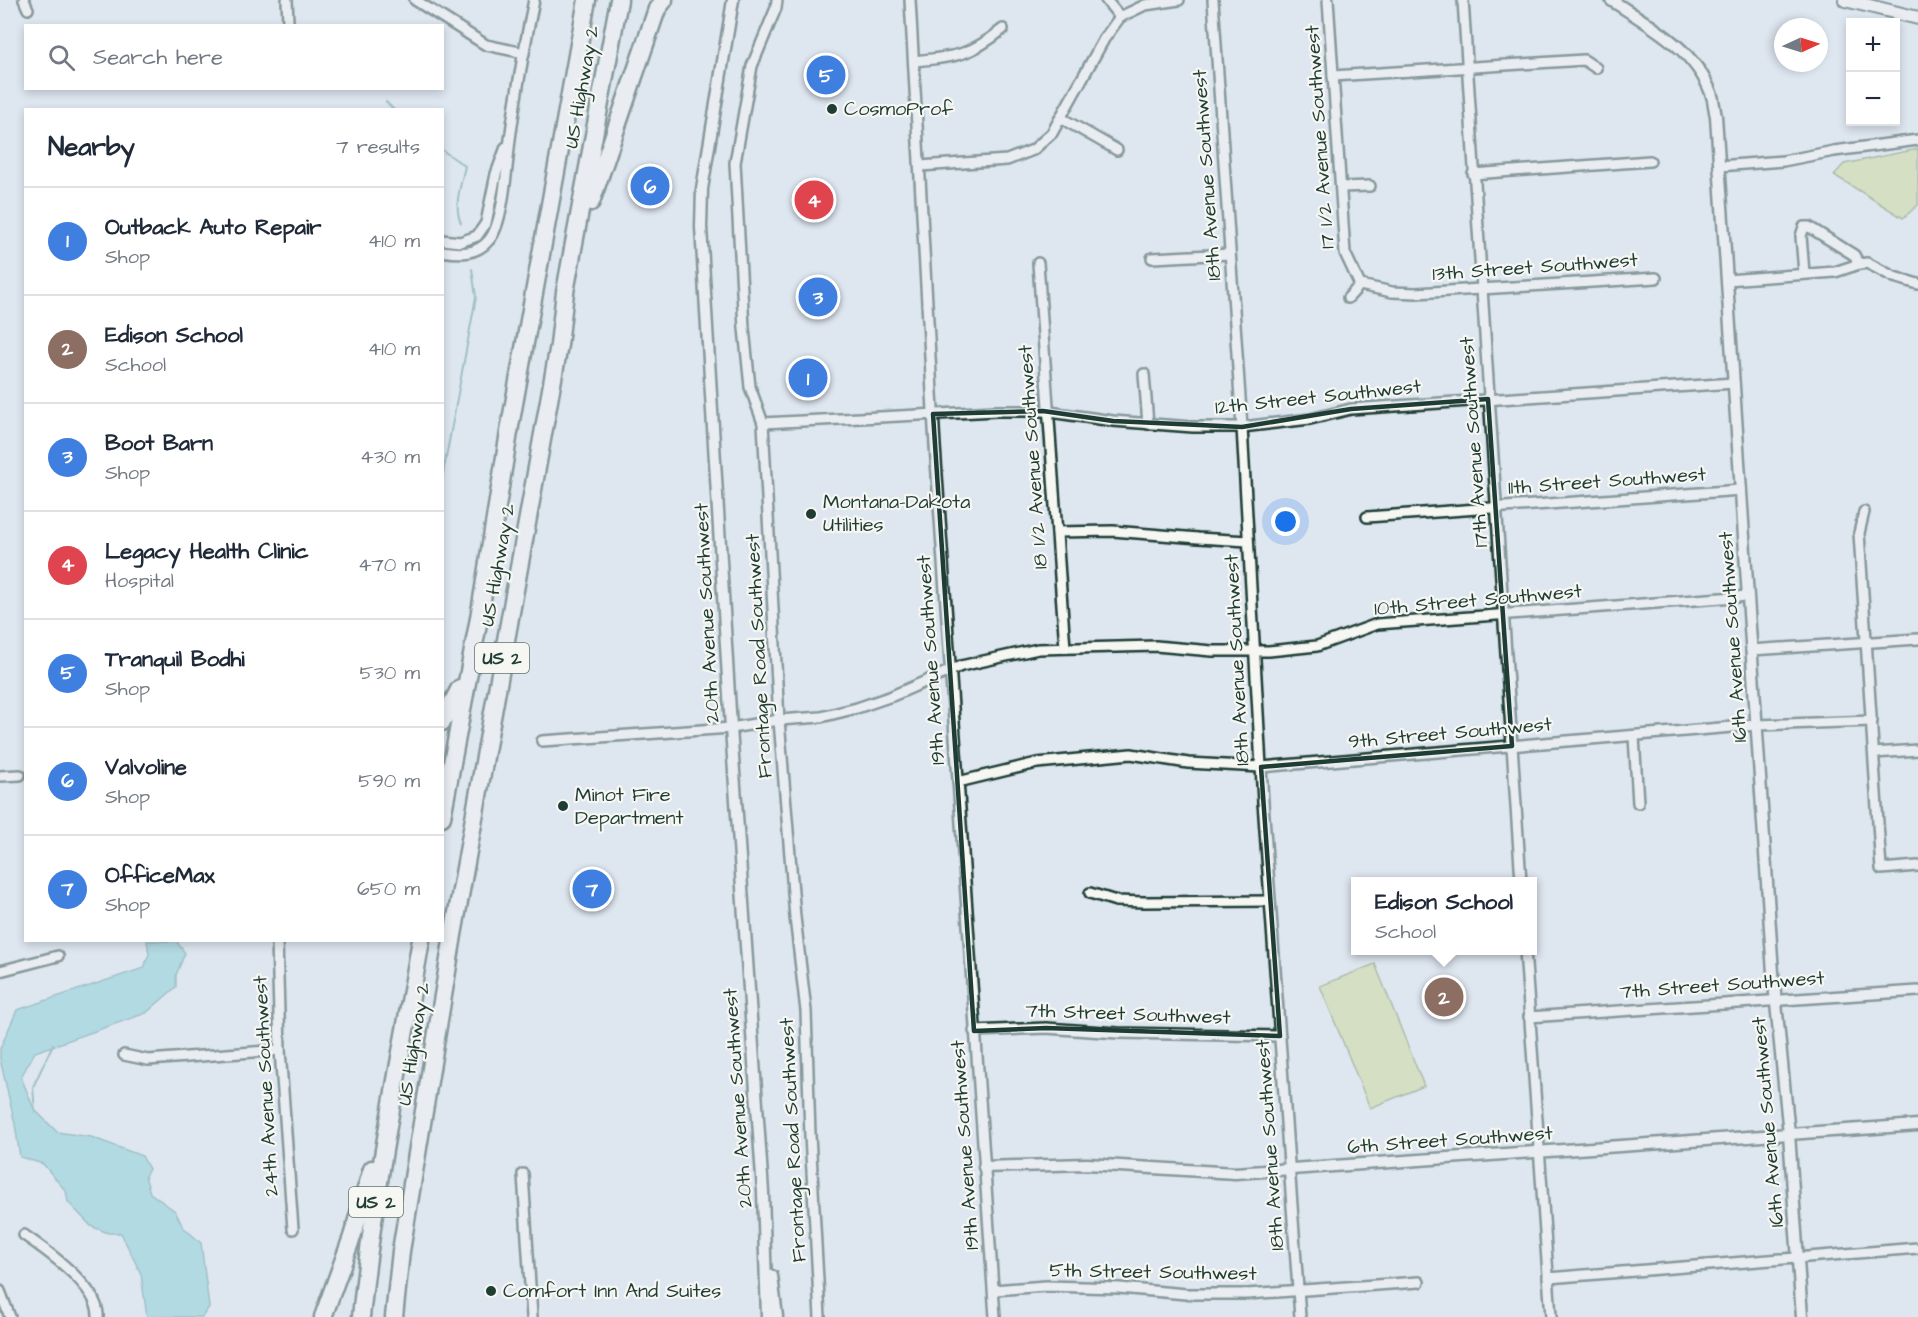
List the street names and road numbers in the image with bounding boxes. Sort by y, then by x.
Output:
street label: US Highway 2 [557,23,608,151]
street label: 17 1/2 Avenue Southwest [1298,24,1342,250]
street label: 18th Avenue Southwest [1186,68,1228,282]
street label: 13th Street Southwest [1431,246,1639,288]
street label: 17th Avenue Southwest [1453,336,1495,548]
street label: 18 1/2 Avenue Southwest [1011,344,1055,570]
street label: 12th Street Southwest [1214,372,1422,422]
street label: 11th Street Southwest [1507,460,1707,502]
street label: US Highway 2 [473,501,524,629]
street label: 20th Avenue Southwest [687,502,727,724]
street label: 16th Avenue Southwest [1712,531,1754,743]
street label: Frontage Road Southwest [739,533,780,779]
street label: 18th Avenue Southwest [1217,553,1257,767]
street label: 19th Avenue Southwest [910,554,952,766]
street label: 10th Street Southwest [1373,577,1583,623]
road number: US 2 [475,643,529,673]
street label: 9th Street Southwest [1347,710,1553,756]
street label: 7th Street Southwest [1619,964,1825,1006]
street label: 24th Avenue Southwest [246,975,286,1197]
street label: US Highway 2 [390,980,439,1108]
street label: 20th Avenue Southwest [716,987,760,1209]
street label: 7th Street Southwest [1025,996,1231,1032]
street label: 16th Avenue Southwest [1745,1015,1791,1229]
street label: Frontage Road Southwest [773,1017,814,1263]
street label: 18th Avenue Southwest [1249,1038,1291,1252]
street label: 19th Avenue Southwest [944,1039,986,1251]
street label: 6th Street Southwest [1346,1119,1554,1161]
road number: US 2 [349,1187,403,1217]
street label: 5th Street Southwest [1049,1256,1257,1288]

